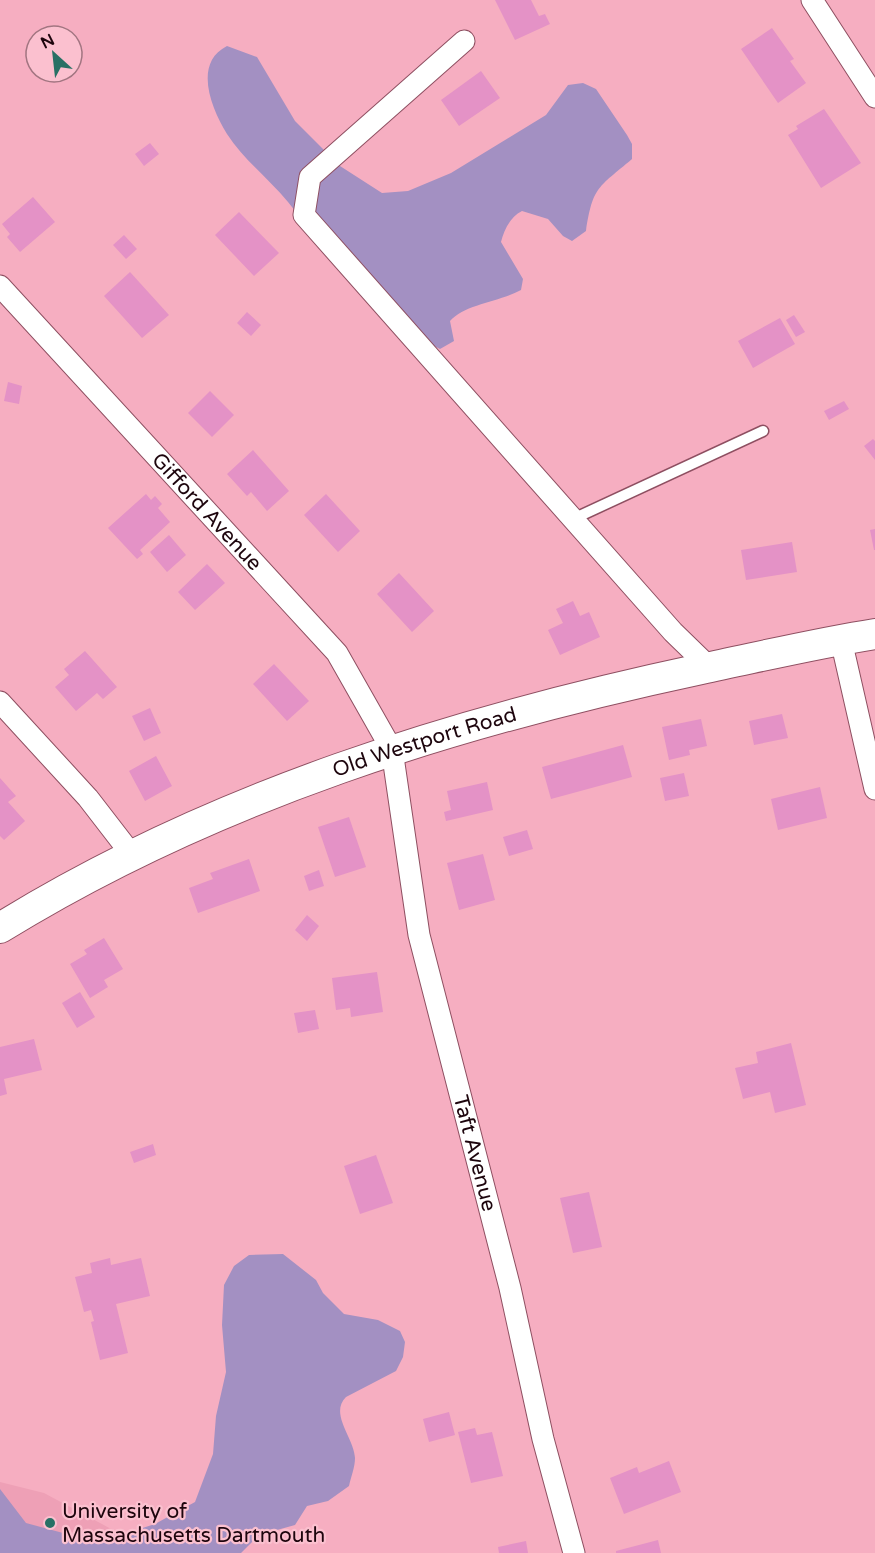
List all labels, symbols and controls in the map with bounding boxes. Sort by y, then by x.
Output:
north arrow [24,24,84,84]
text: N [37,30,58,53]
street label: Gifford Avenue [147,447,267,576]
street label: Old Westport Road [329,701,519,782]
street label: Taft Avenue [448,1092,502,1214]
place label: University of Massachusetts Dartmouth [62,1499,325,1548]
marker: University of Massachusetts Dartmouth [43,1516,57,1530]

